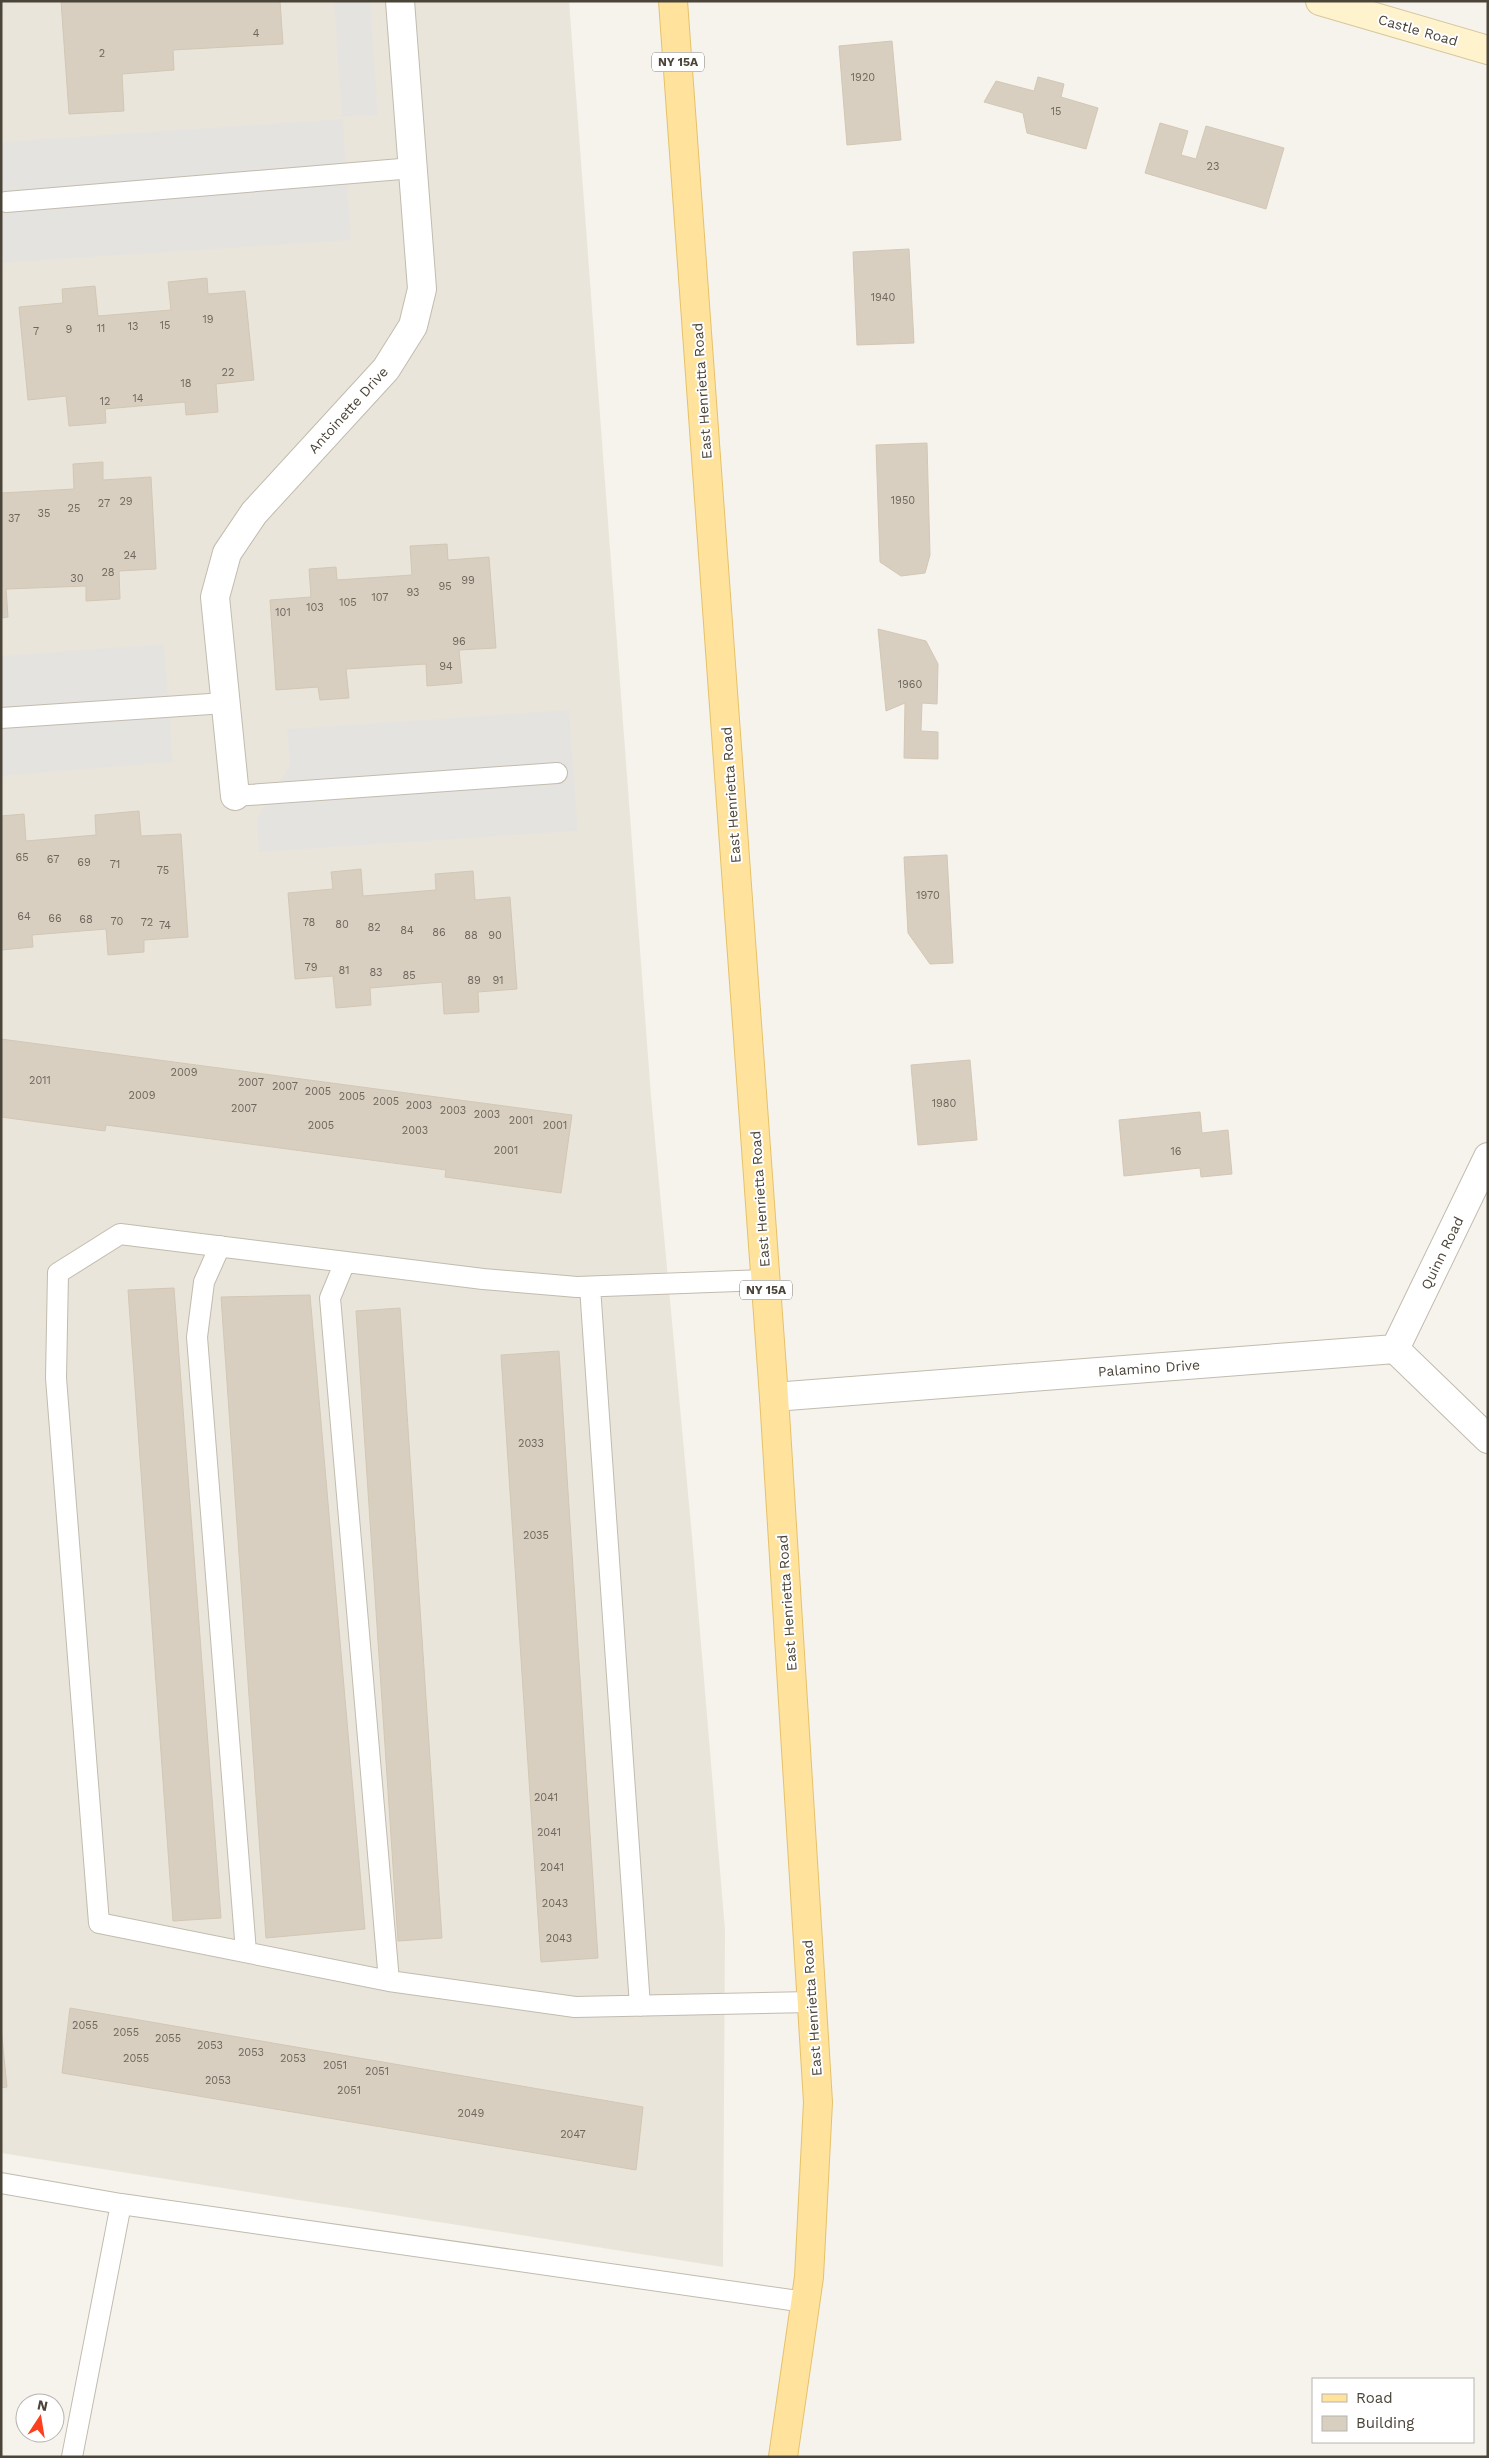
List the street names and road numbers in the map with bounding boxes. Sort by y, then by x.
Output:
street label: Castle Road [1376,11,1460,49]
road number: NY 15A [652,52,704,72]
street label: East Henrietta Road [689,322,715,460]
street label: Antoinette Drive [305,363,391,457]
street label: East Henrietta Road [718,726,744,864]
street label: East Henrietta Road [747,1130,773,1268]
street label: Quinn Road [1417,1214,1467,1292]
road number: NY 15A [740,1280,792,1300]
street label: Palamino Drive [1097,1356,1201,1380]
street label: East Henrietta Road [774,1534,800,1672]
street label: East Henrietta Road [799,1939,825,2077]

